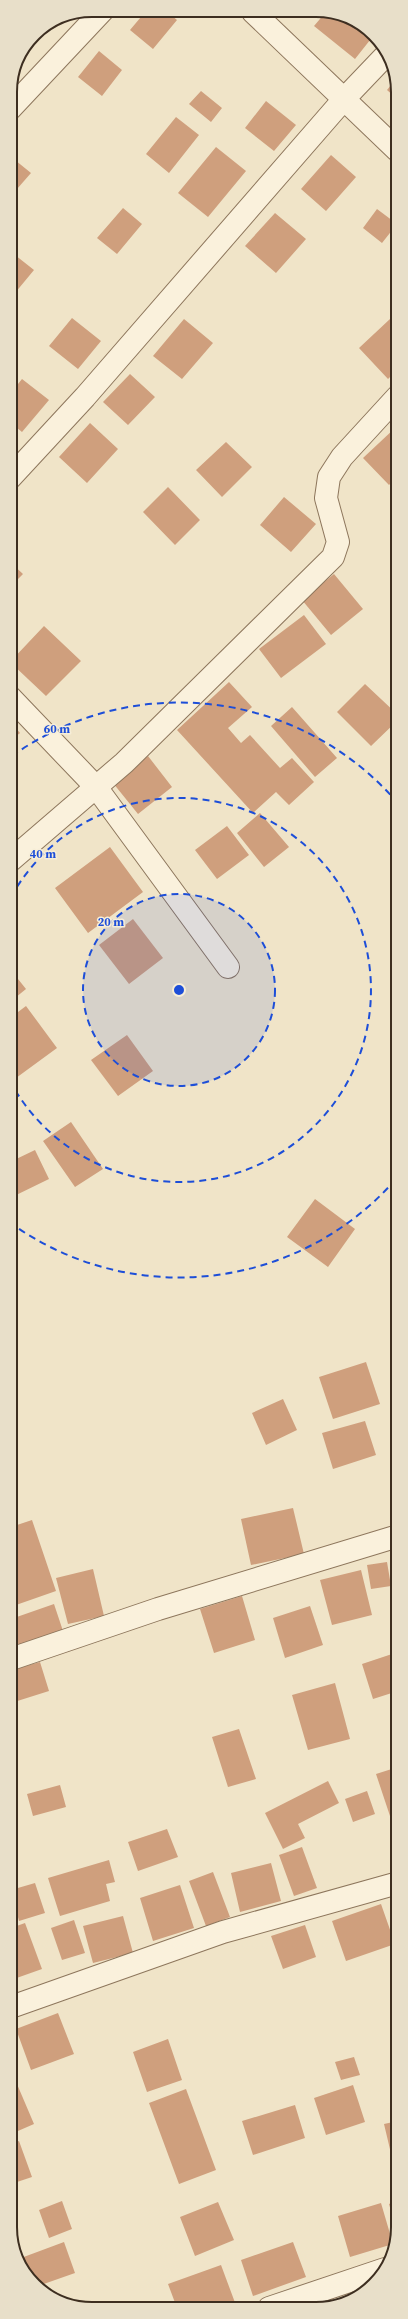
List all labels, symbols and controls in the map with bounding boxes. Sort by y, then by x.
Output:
text: 60 m [44,721,70,737]
text: 40 m [30,846,56,862]
text: 20 m [98,914,124,930]
centre of rings [172,983,186,997]

